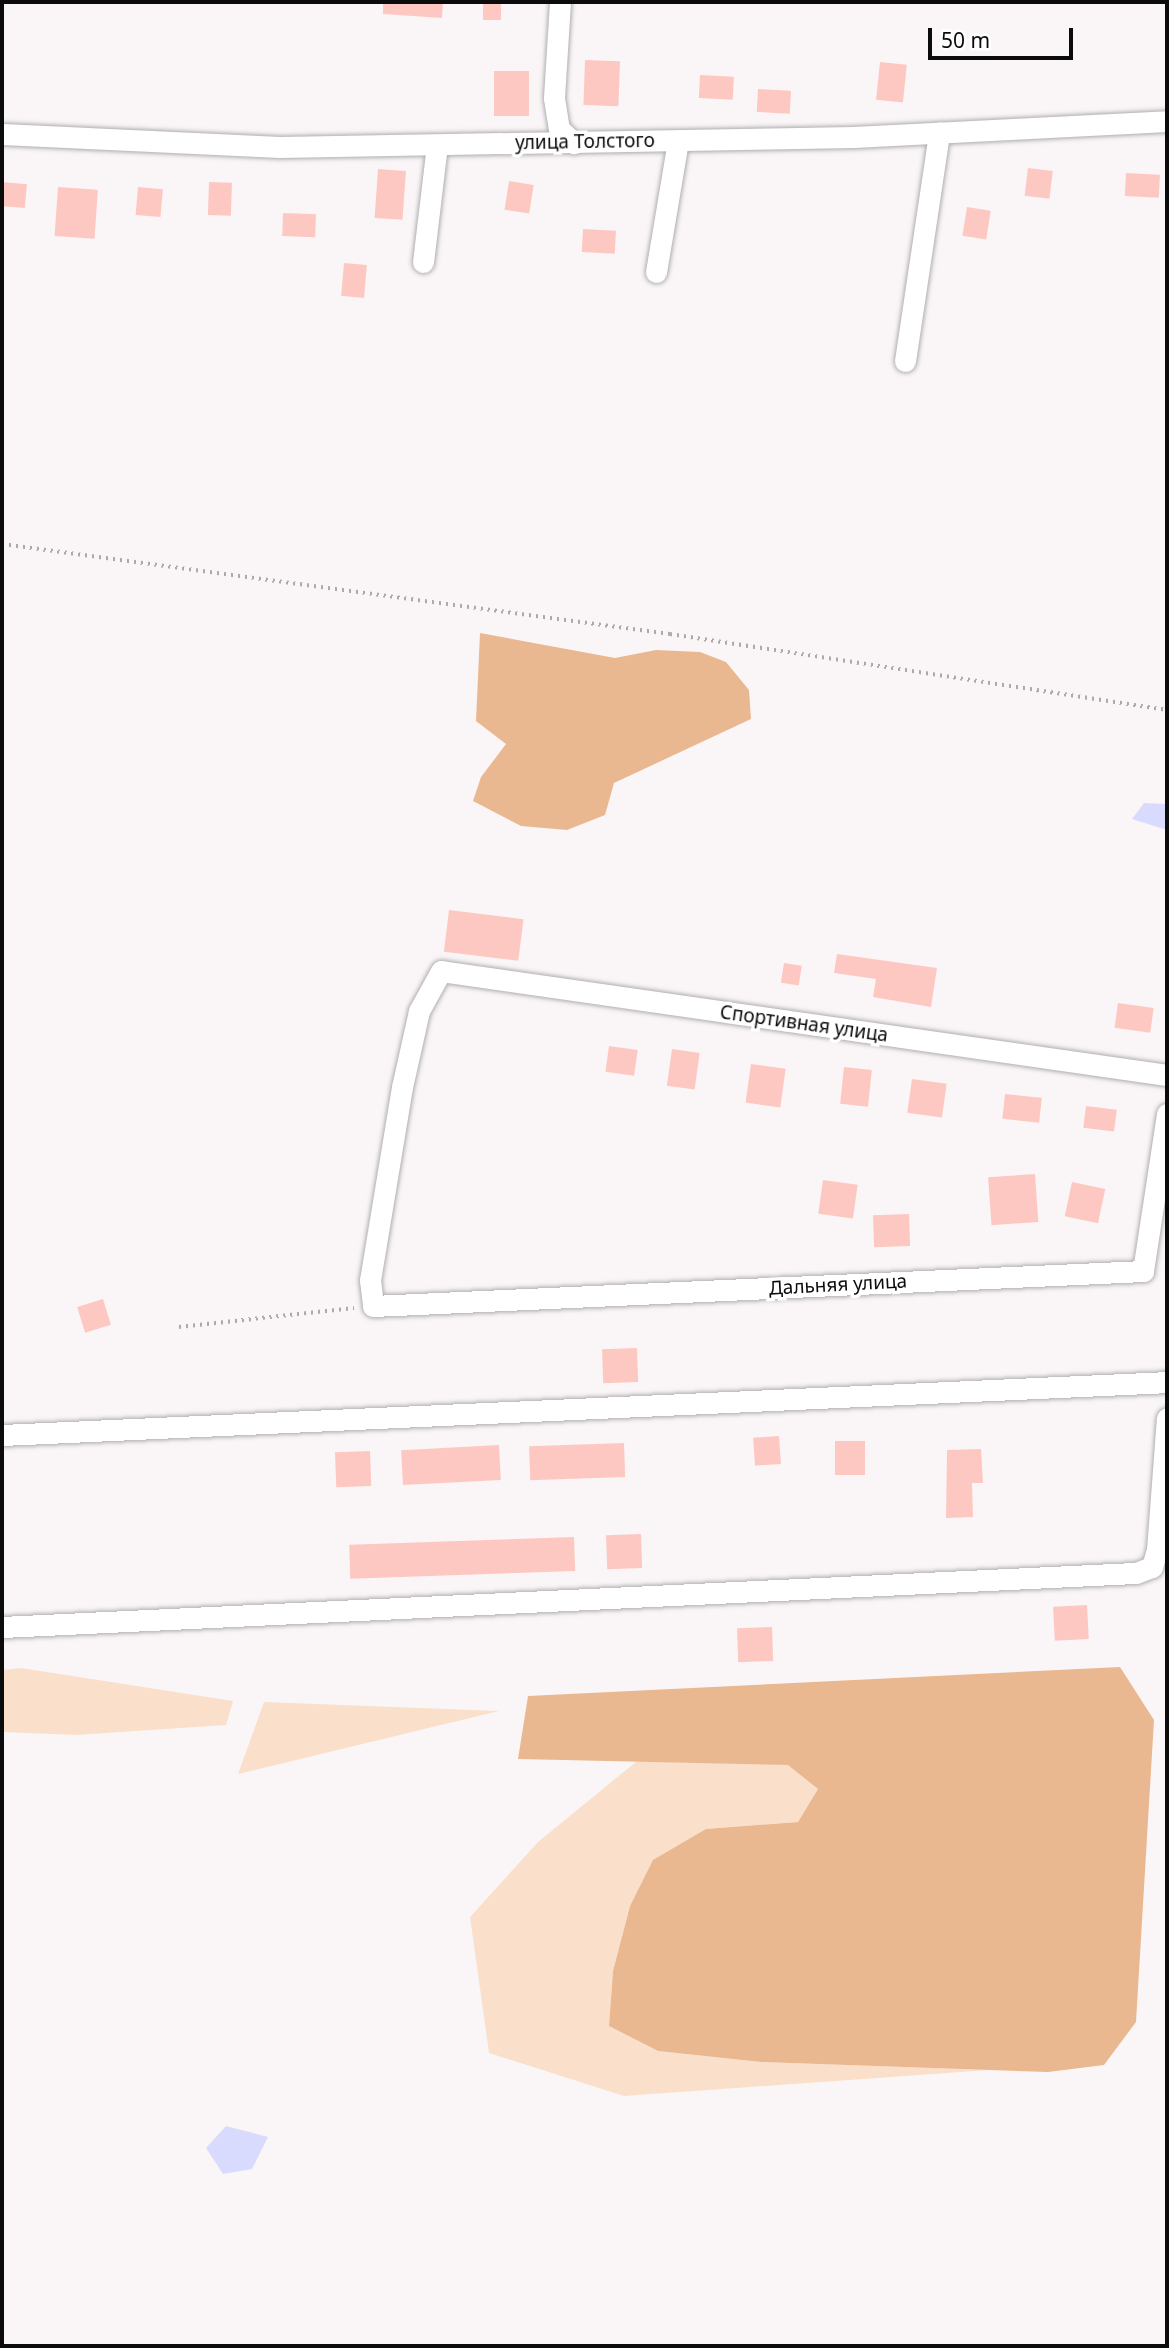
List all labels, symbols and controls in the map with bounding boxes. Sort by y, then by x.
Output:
scale bar [931,14,1076,58]
text: 50 m [941,26,990,54]
street label: улица Толстого [515,129,655,155]
street label: Спортивная улица [718,1001,890,1047]
street label: Дальняя улица [768,1270,908,1300]

